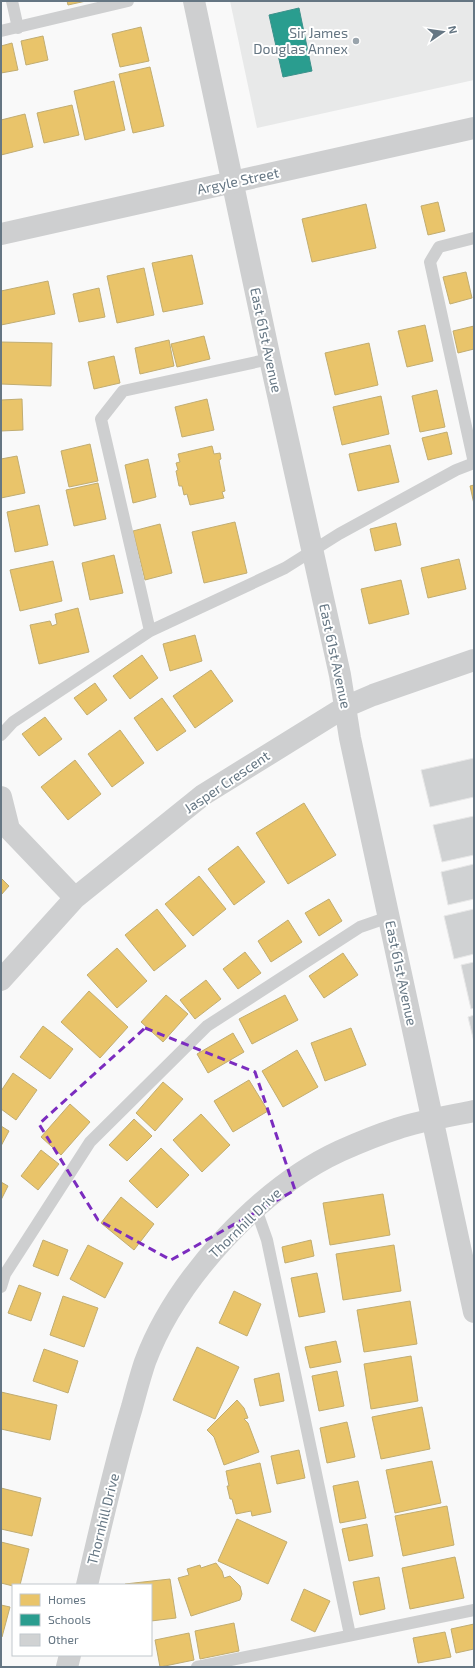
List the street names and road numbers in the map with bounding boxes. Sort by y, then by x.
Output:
street label: Argyle Street [195,164,280,197]
street label: East 61st Avenue [247,286,286,394]
street label: East 61st Avenue [316,602,355,710]
street label: Jasper Crescent [181,747,273,816]
street label: East 61st Avenue [382,919,421,1027]
street label: Thornhill Drive [205,1184,284,1261]
street label: Thornhill Drive [83,1471,122,1566]

